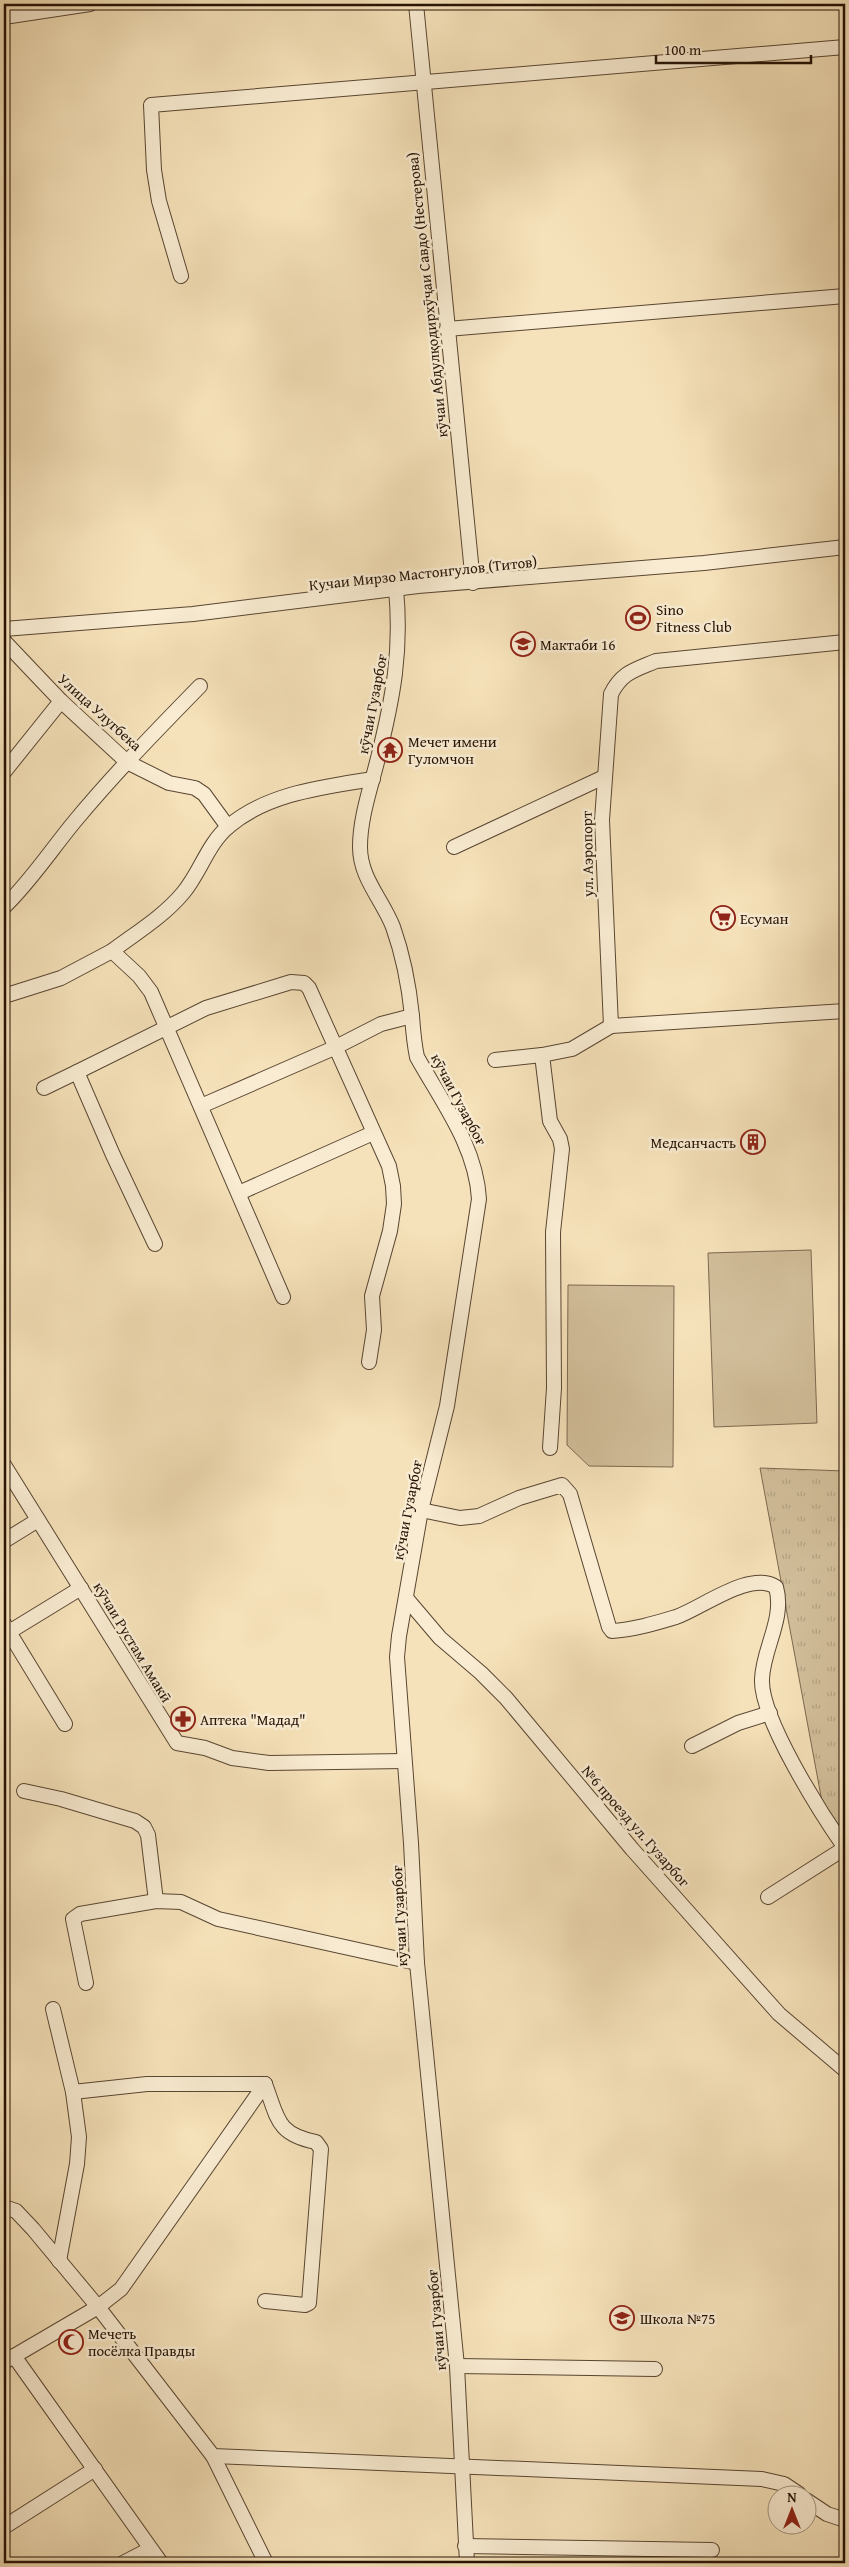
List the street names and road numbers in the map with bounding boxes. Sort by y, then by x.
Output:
street label: кӯчаи Абдулқодирхӯҷаи Савдо (Нестерова) [402,151,452,439]
street label: Кучаи Мирзо Мастонгулов (Титов) [308,551,538,595]
street label: кӯчаи Гузарбоғ [352,652,392,756]
street label: Улица Улугбека [53,669,147,756]
street label: ул. Аэропорт [576,810,598,898]
street label: кӯчаи Гузарбоғ [426,1049,492,1149]
street label: кӯчаи Гузарбоғ [387,1458,427,1562]
street label: кӯчаи Рустам Амакӣ [89,1578,177,1706]
street label: №6 проезд ул. Гузарбог [577,1761,695,1892]
street label: кӯчаи Гузарбоғ [386,1864,412,1967]
street label: кӯчаи Гузарбоғ [421,2268,451,2371]

